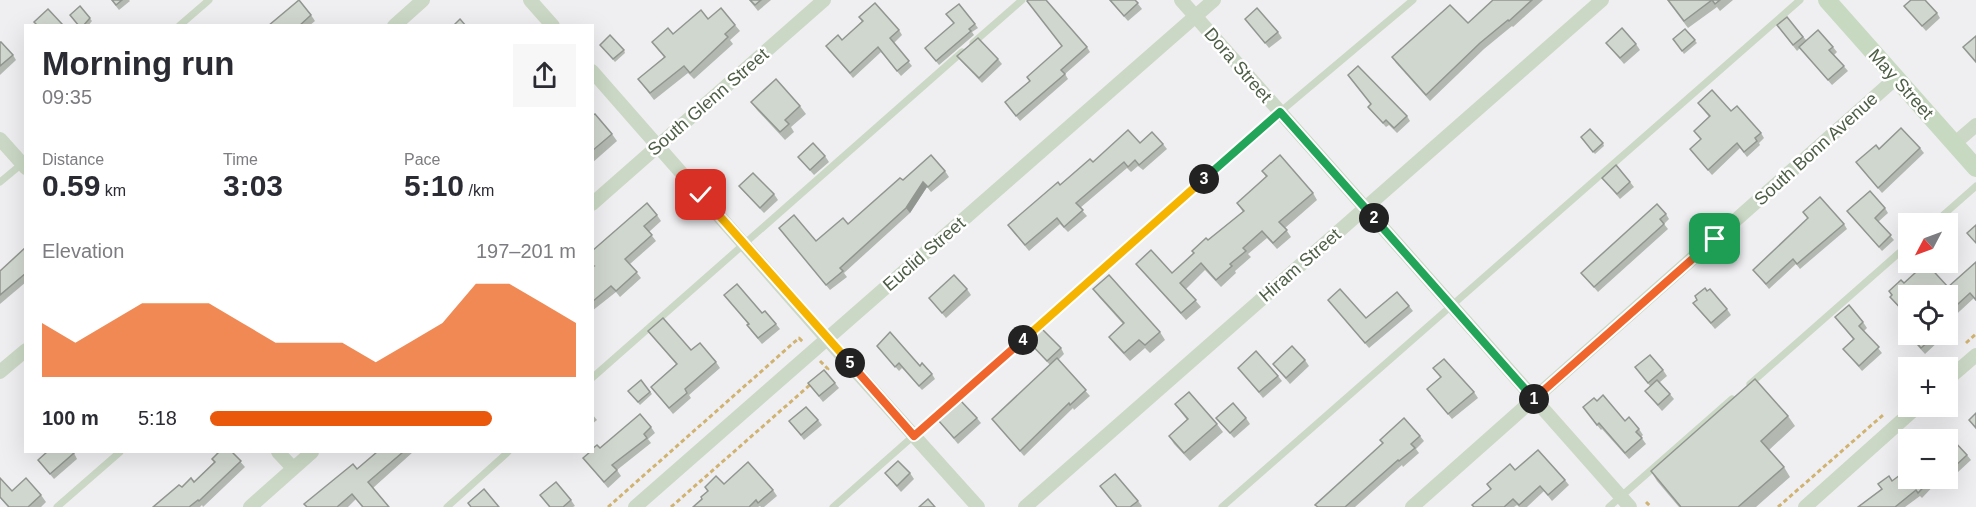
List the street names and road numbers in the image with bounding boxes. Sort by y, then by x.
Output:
street label: Dora Street [1200,24,1276,106]
street label: South Glenn Street [644,44,772,160]
street label: May Street [1864,45,1938,123]
street label: South Bonn Avenue [1750,88,1882,210]
street label: Euclid Street [879,213,969,295]
street label: Hiram Street [1255,224,1345,306]

